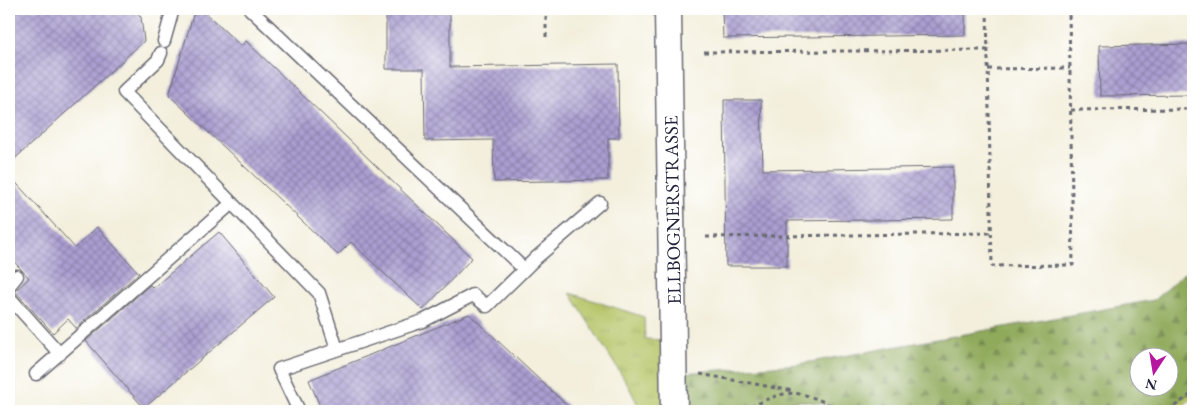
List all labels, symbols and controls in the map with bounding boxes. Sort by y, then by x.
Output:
street label: ELLBOGNERSTRASSE [658,115,687,305]
north arrow [1130,348,1180,398]
text: N [1143,375,1159,395]

